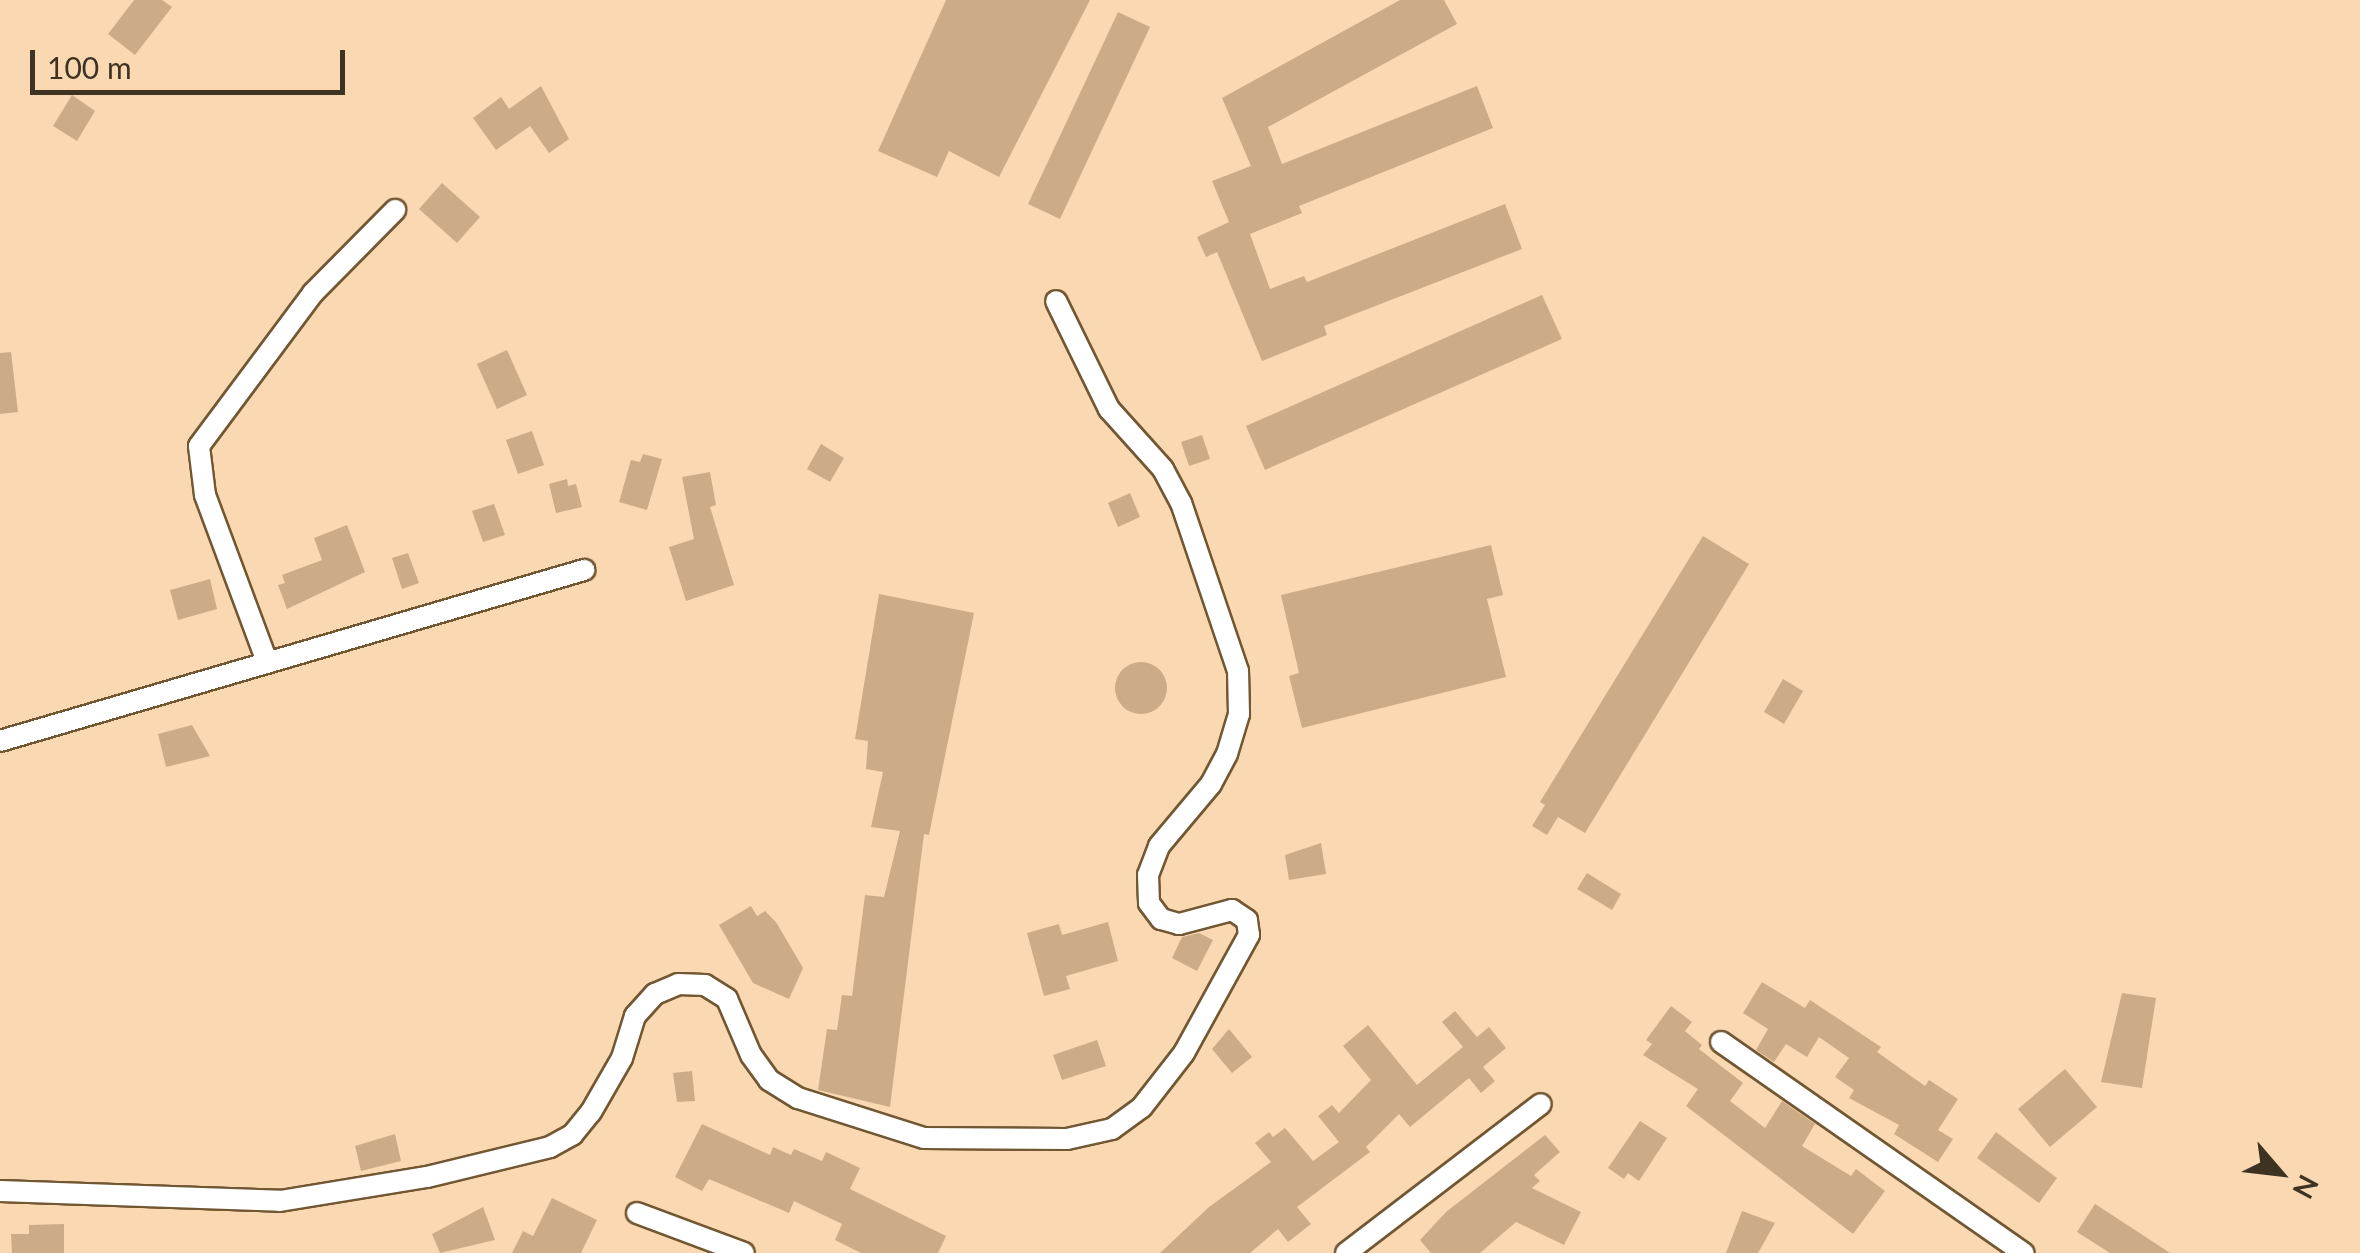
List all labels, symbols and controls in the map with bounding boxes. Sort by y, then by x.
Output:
scale bar [35,30,350,92]
text: 100 m [47,49,132,85]
north arrow [2230,1123,2330,1223]
text: N [2286,1170,2327,1205]

